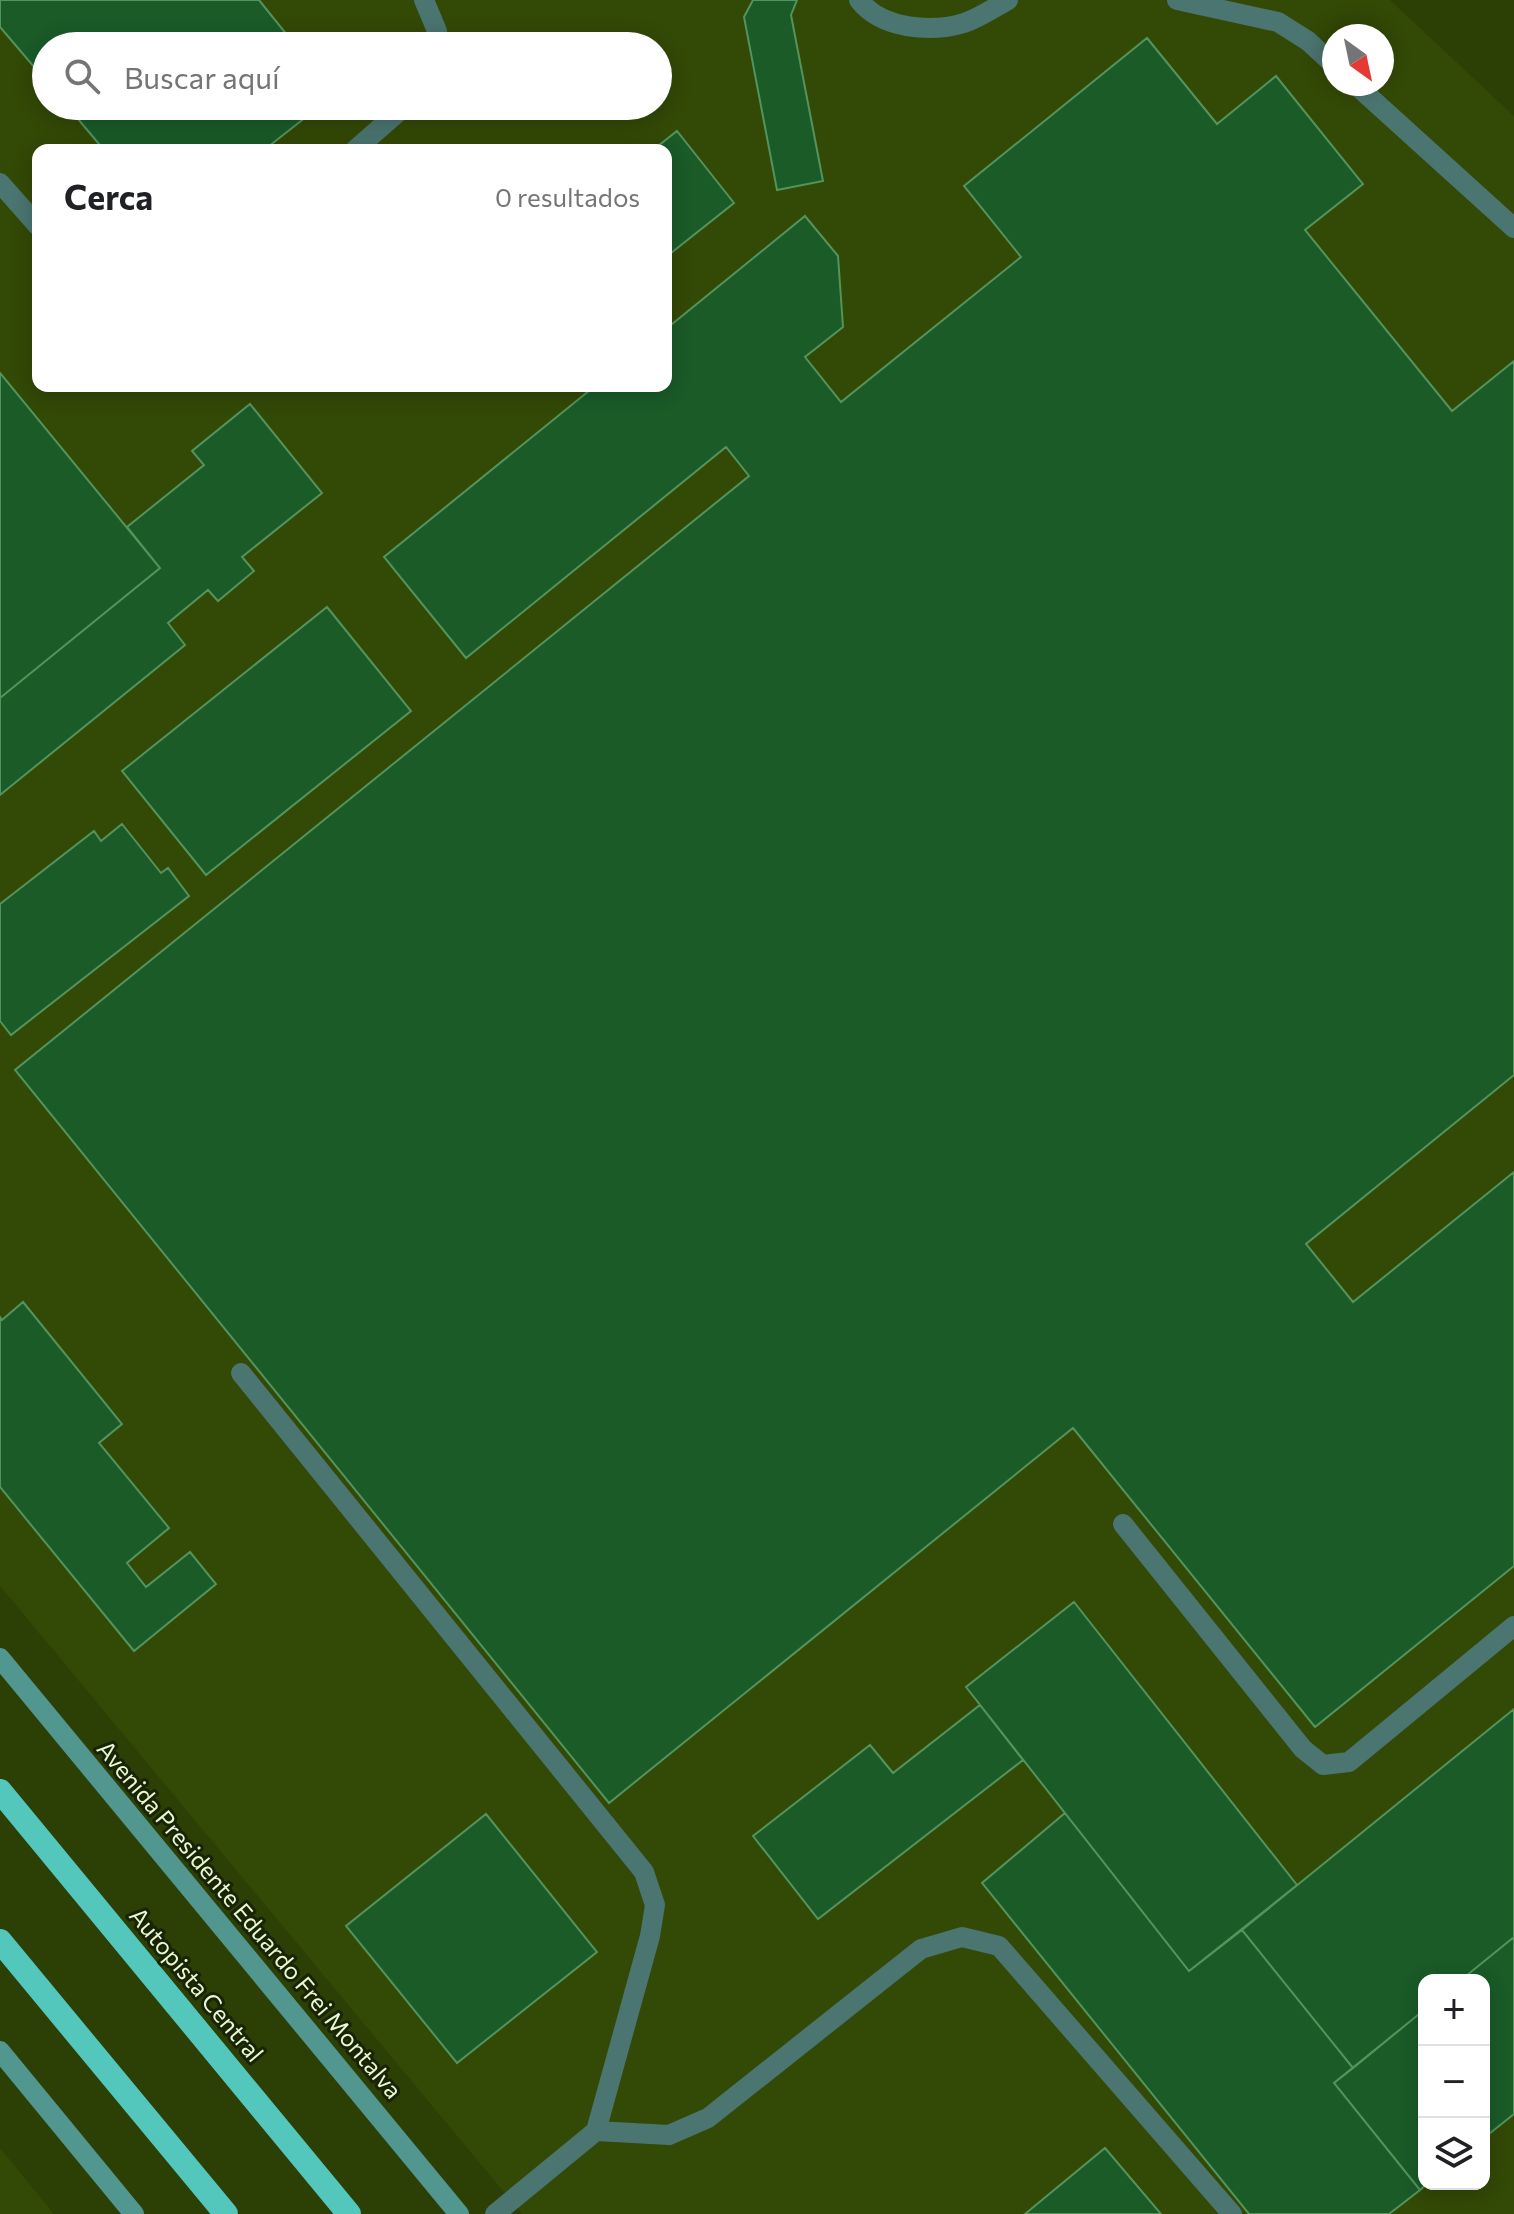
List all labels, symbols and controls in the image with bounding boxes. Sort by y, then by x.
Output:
north arrow [1322,24,1394,96]
search box [32,32,672,120]
icon: search [60,54,104,98]
text: Buscar aquí [124,58,280,95]
text: Cerca [64,175,153,217]
text: 0 resultados [495,181,640,212]
street label: Avenida Presidente Eduardo Frei Montalva [92,1734,409,2104]
street label: Autopista Central [124,1901,270,2067]
map controls [1418,1974,1490,2190]
button: + [1418,1974,1490,2046]
button: − [1418,2046,1490,2118]
button: layers [1418,2118,1490,2190]

